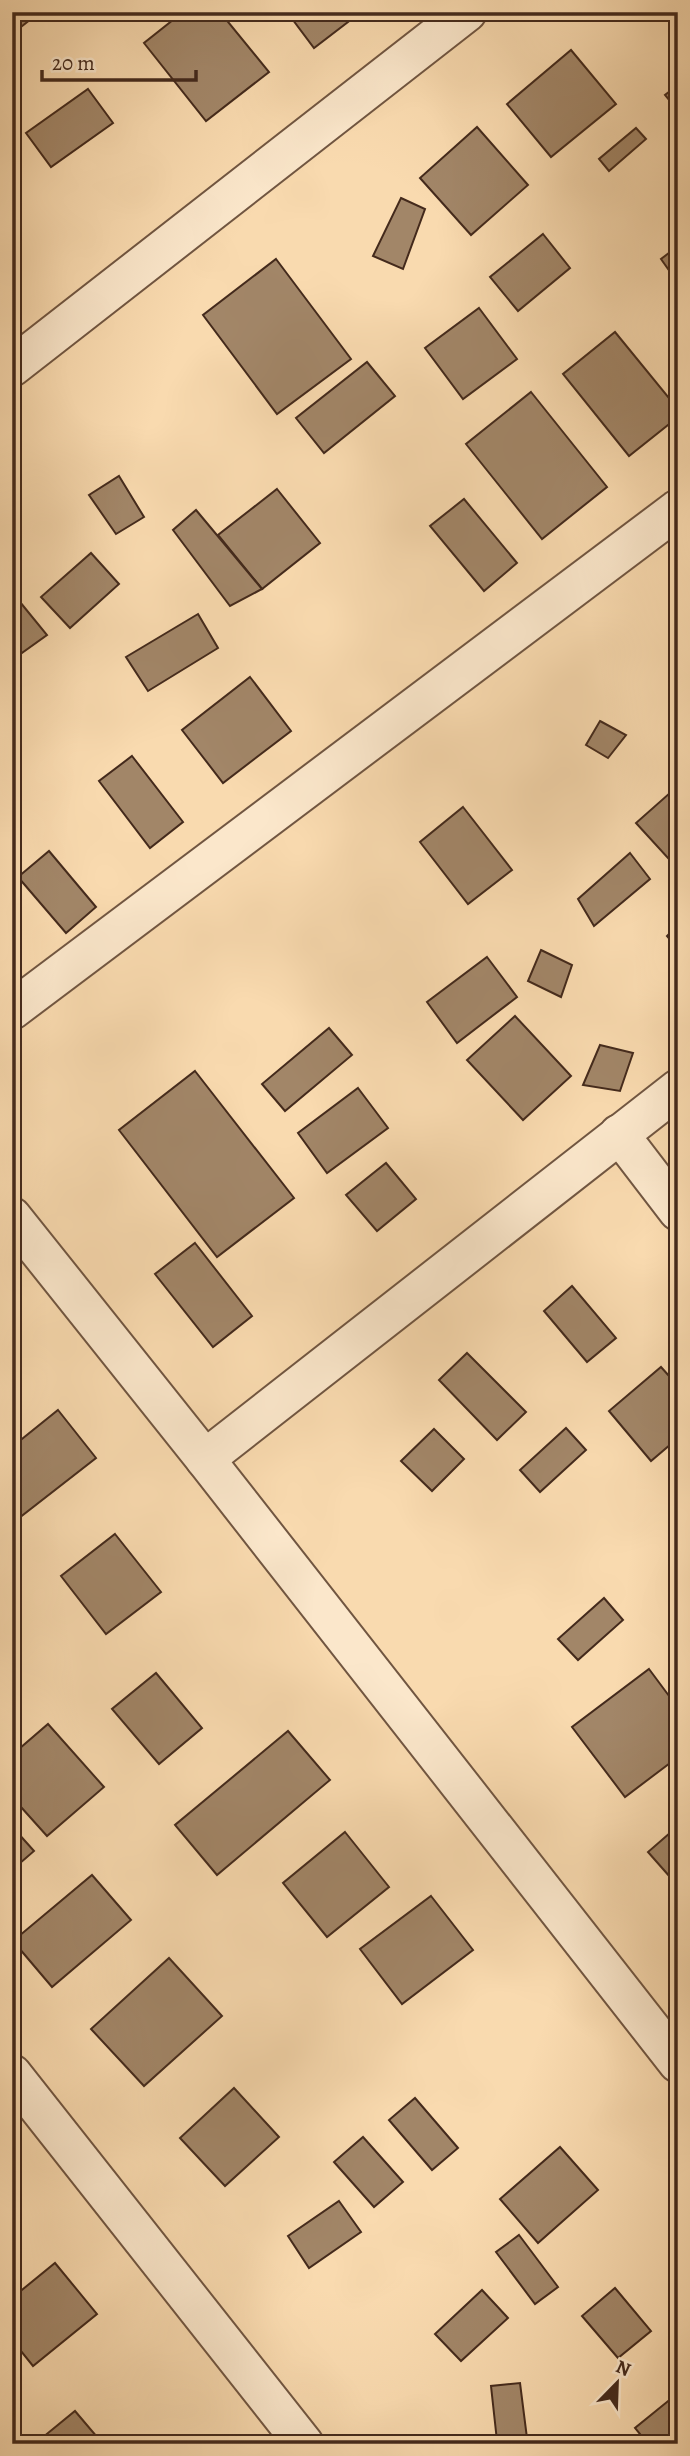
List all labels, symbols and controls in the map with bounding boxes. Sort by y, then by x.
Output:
scale bar [42,38,196,82]
text: 20 m [52,49,95,77]
north arrow [582,2348,652,2418]
text: N [612,2354,635,2383]

